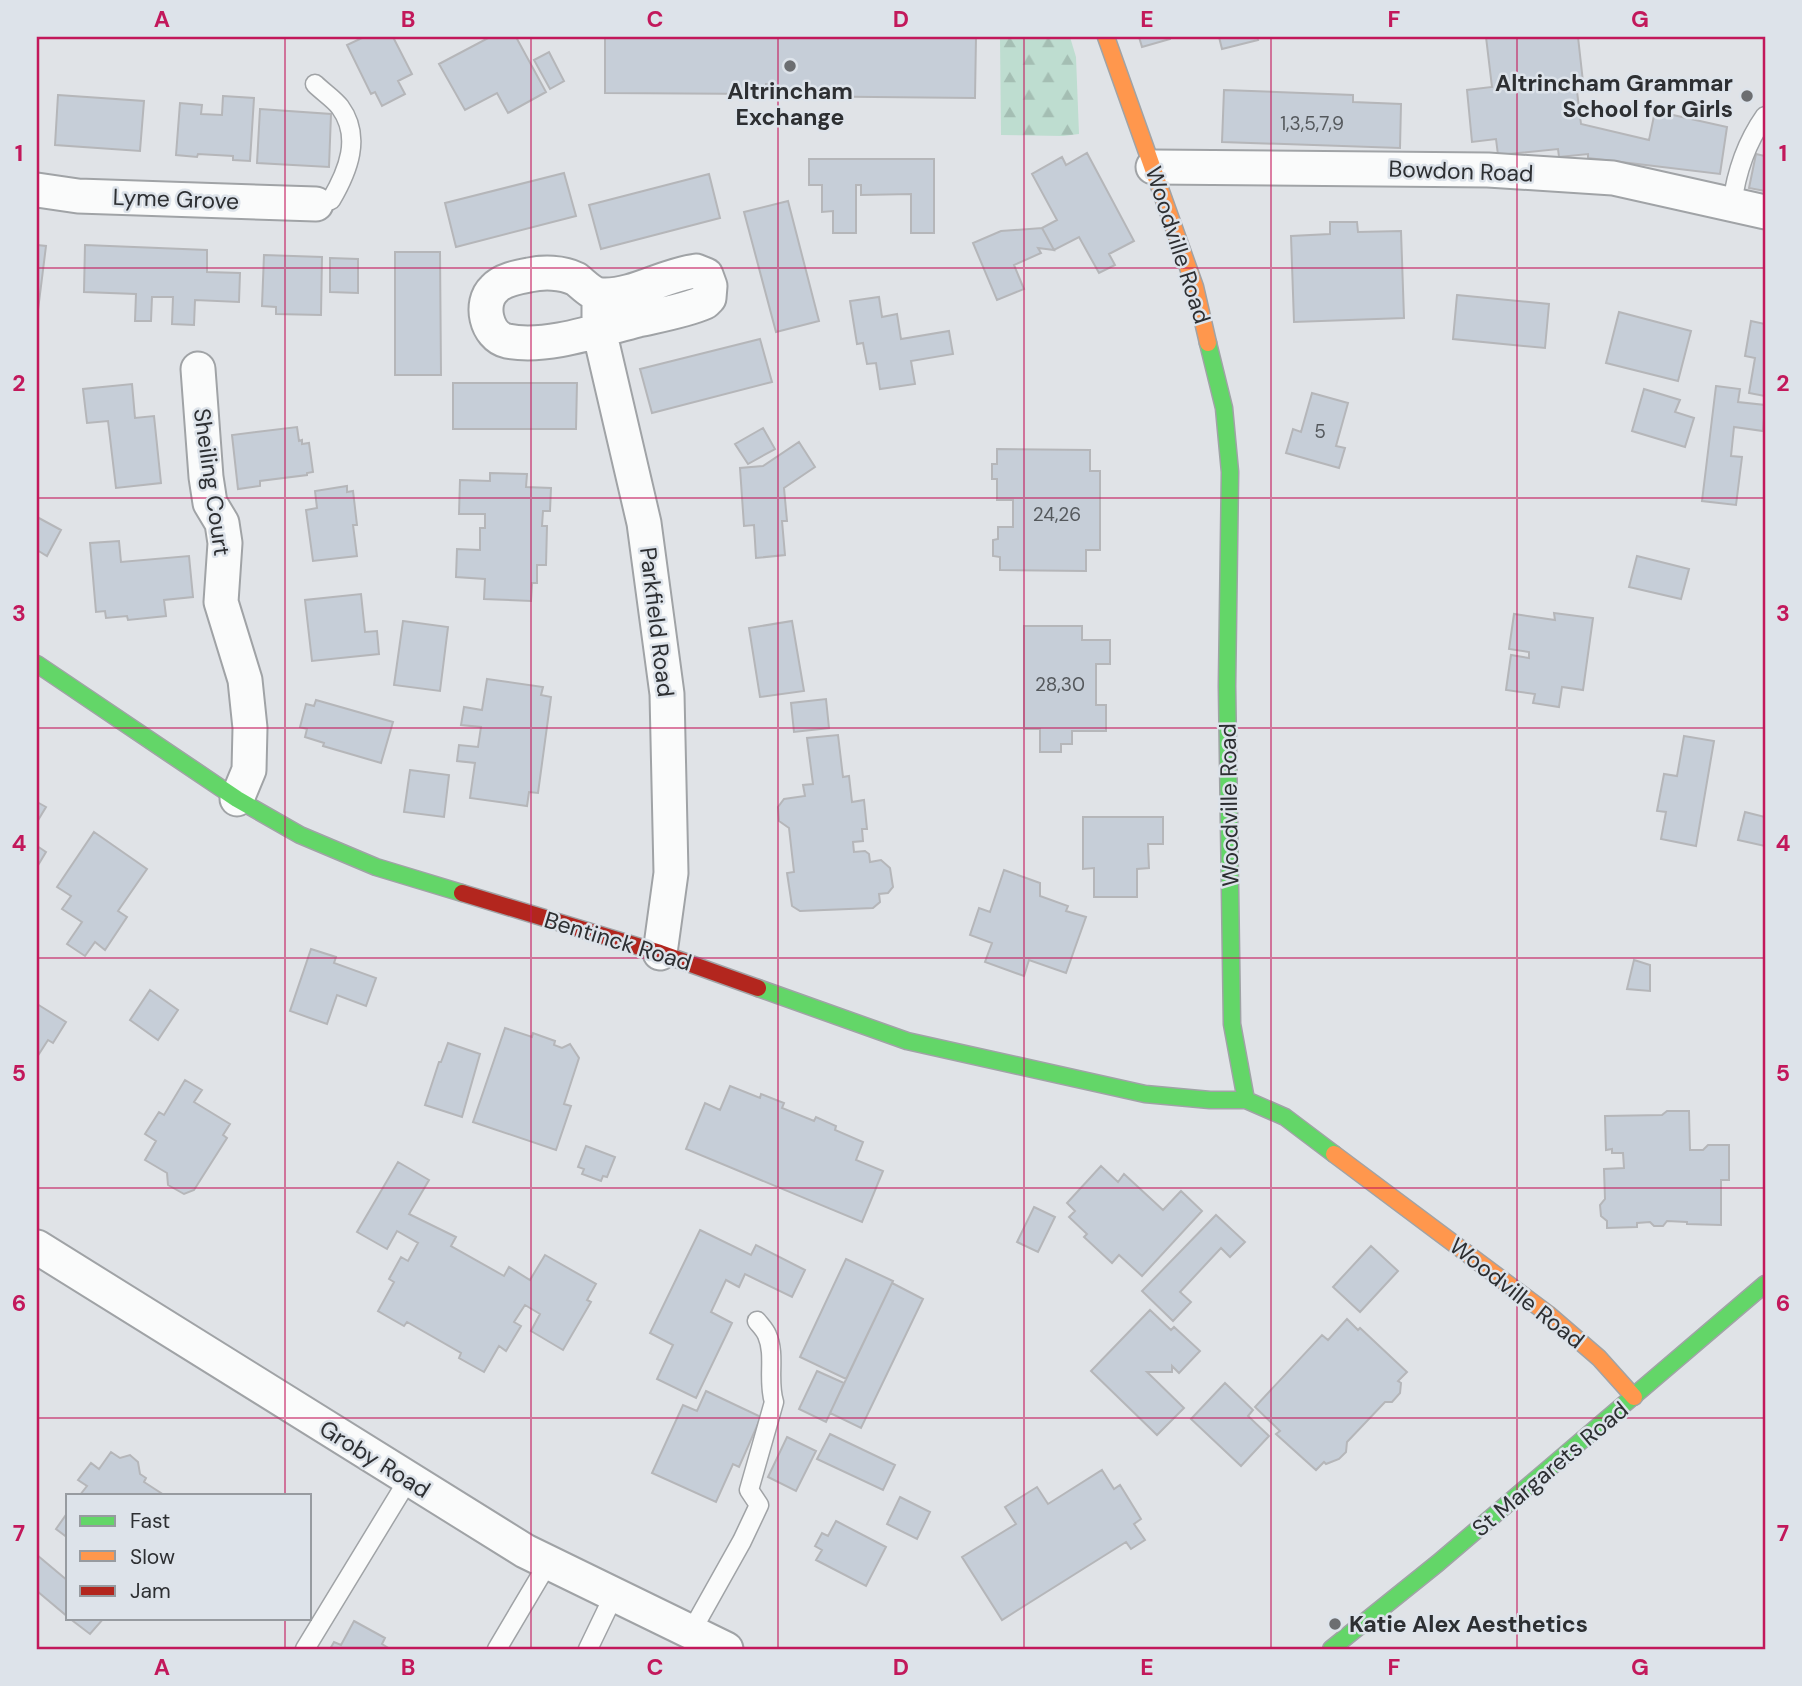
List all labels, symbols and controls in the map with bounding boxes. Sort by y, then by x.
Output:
text: A [154,4,170,34]
text: B [401,4,415,34]
text: C [647,4,663,34]
text: D [893,4,909,34]
text: E [1140,4,1154,34]
text: F [1388,4,1401,34]
text: G [1631,4,1649,34]
marker: Altrincham Exchange [782,58,798,74]
place label: Altrincham Grammar School for Girls [1495,68,1733,124]
place label: Altrincham Exchange [727,76,853,132]
marker: Altrincham Grammar School for Girls [1739,88,1755,104]
house number: 1,3,5,7,9 [1280,111,1344,136]
text: 1 [15,138,23,168]
text: 1 [1779,138,1787,168]
street label: Bowdon Road [1388,153,1534,189]
street label: Woodville Road [1138,163,1218,327]
street label: Lyme Grove [112,182,240,216]
text: 2 [12,368,26,398]
text: 2 [1776,368,1790,398]
street label: Sheiling Court [187,406,237,558]
house number: 5 [1314,419,1326,444]
house number: 24,26 [1033,502,1081,527]
street label: Parkfield Road [633,545,681,699]
text: 3 [12,598,26,628]
text: 3 [1776,598,1790,628]
house number: 28,30 [1035,672,1085,697]
street label: Woodville Road [1213,723,1245,887]
text: 4 [12,828,27,858]
text: 4 [1776,828,1791,858]
street label: Bentinck Road [541,904,695,978]
text: 5 [12,1058,26,1088]
text: 5 [1776,1058,1790,1088]
street label: Woodville Road [1443,1231,1591,1355]
text: 6 [12,1288,26,1318]
text: 6 [1776,1288,1790,1318]
street label: St Margarets Road [1466,1395,1634,1543]
street label: Groby Road [314,1413,436,1505]
legend [66,1494,312,1620]
text: Fast [130,1507,170,1535]
text: 7 [13,1518,25,1548]
text: 7 [1777,1518,1789,1548]
text: Slow [130,1543,175,1571]
text: Jam [130,1577,171,1605]
place label: Katie Alex Aesthetics [1349,1609,1588,1639]
marker: Katie Alex Aesthetics [1327,1616,1343,1632]
text: A [154,1652,170,1682]
text: B [401,1652,415,1682]
text: C [647,1652,663,1682]
text: D [893,1652,909,1682]
text: E [1140,1652,1154,1682]
text: F [1388,1652,1401,1682]
text: G [1631,1652,1649,1682]

